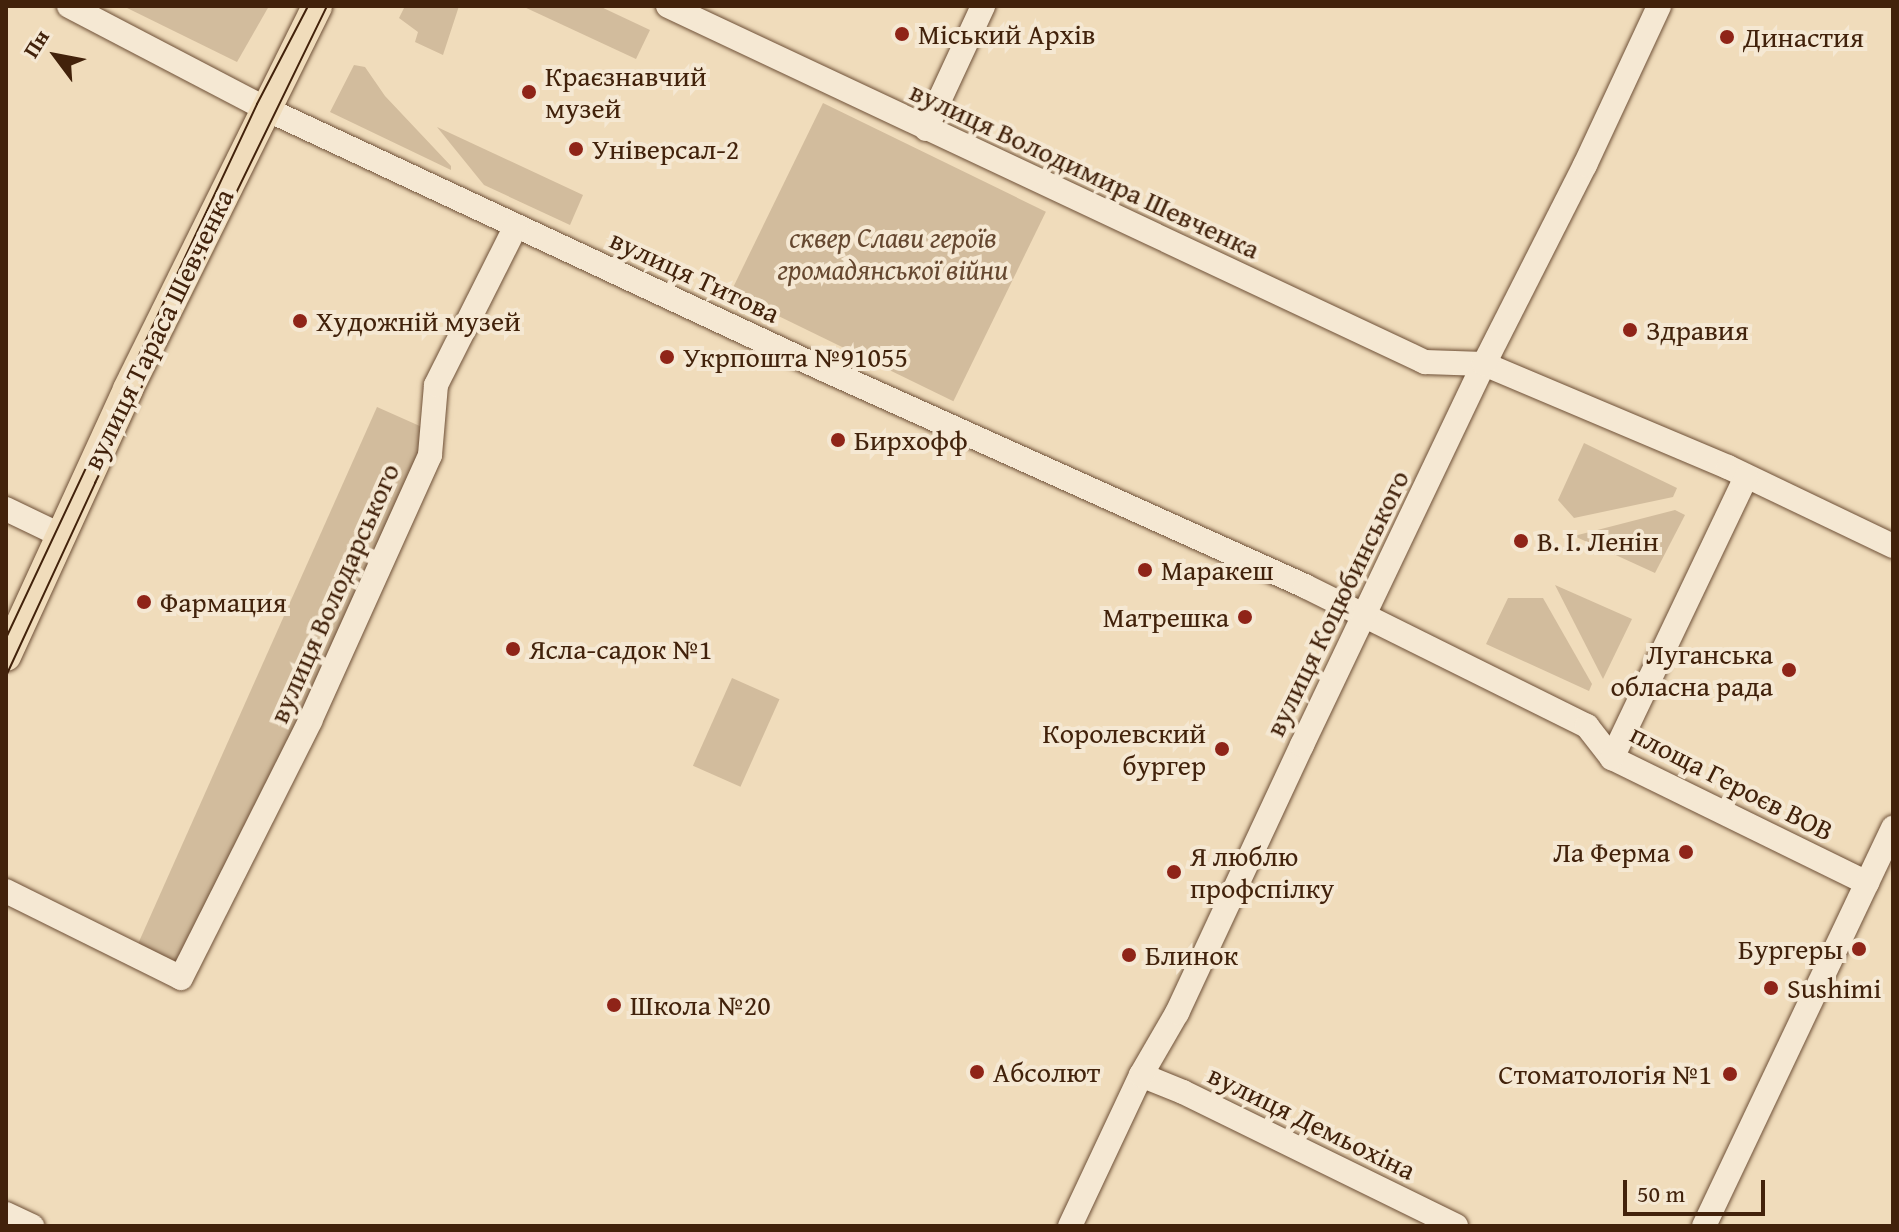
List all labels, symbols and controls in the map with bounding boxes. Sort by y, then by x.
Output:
north arrow [16,16,96,96]
place label: Міський Архів [918,17,1095,51]
place label: Династия [1743,20,1864,54]
text: Пн [15,23,57,64]
marker: Міський Архів [893,25,911,43]
marker: Династия [1718,28,1736,46]
place label: Краєзнавчий музей [545,59,707,125]
street label: вулиця Володимира Шевченка [905,74,1265,266]
marker: Краєзнавчий музей [520,83,538,101]
place label: Універсал-2 [592,132,739,166]
marker: Універсал-2 [567,140,585,158]
street label: вулиця Тараса Шевченка [75,183,241,475]
park label: сквер Слави героїв громадянської війни [778,220,1008,286]
street label: вулиця Титова [605,222,785,330]
place label: Художній музей [316,304,521,338]
marker: Художній музей [291,312,309,330]
place label: Здравия [1646,313,1749,347]
marker: Здравия [1621,321,1639,339]
place label: Укрпошта №91055 [683,340,908,374]
marker: Укрпошта №91055 [658,348,676,366]
place label: Бирхофф [854,423,968,457]
marker: Бирхофф [829,431,847,449]
street label: вулиця Володарського [262,458,406,728]
street label: вулиця Коцюбинського [1258,464,1416,742]
place label: В. І. Ленін [1537,524,1659,558]
marker: В. І. Ленін [1512,532,1530,550]
place label: Маракеш [1161,553,1274,587]
marker: Маракеш [1136,561,1154,579]
place label: Фармация [160,585,287,619]
marker: Фармация [135,593,153,611]
place label: Матрешка [1103,600,1229,634]
marker: Матрешка [1236,608,1254,626]
place label: Ясла-садок №1 [529,632,712,666]
place label: Луганська обласна рада [1610,637,1773,703]
marker: Ясла-садок №1 [504,640,522,658]
marker: Луганська обласна рада [1780,661,1798,679]
place label: Королевский бургер [1043,716,1206,782]
street label: площа Героєв ВОВ [1625,716,1839,848]
marker: Королевский бургер [1213,740,1231,758]
place label: Ла Ферма [1553,835,1670,869]
place label: Я люблю профспілку [1190,839,1334,905]
marker: Ла Ферма [1677,843,1695,861]
marker: Я люблю профспілку [1165,863,1183,881]
place label: Бургеры [1738,932,1843,966]
place label: Блинок [1145,938,1238,972]
marker: Бургеры [1850,940,1868,958]
marker: Блинок [1120,946,1138,964]
place label: Sushimi [1787,971,1881,1005]
marker: Sushimi [1762,979,1780,997]
place label: Школа №20 [630,988,771,1022]
marker: Школа №20 [605,996,623,1014]
place label: Абсолют [993,1055,1100,1089]
street label: вулиця Демьохіна [1203,1057,1421,1187]
place label: Стоматологія №1 [1498,1057,1712,1091]
marker: Абсолют [968,1063,986,1081]
marker: Стоматологія №1 [1719,1063,1741,1085]
scale bar [1627,1164,1769,1214]
text: 50 m [1637,1176,1685,1211]

